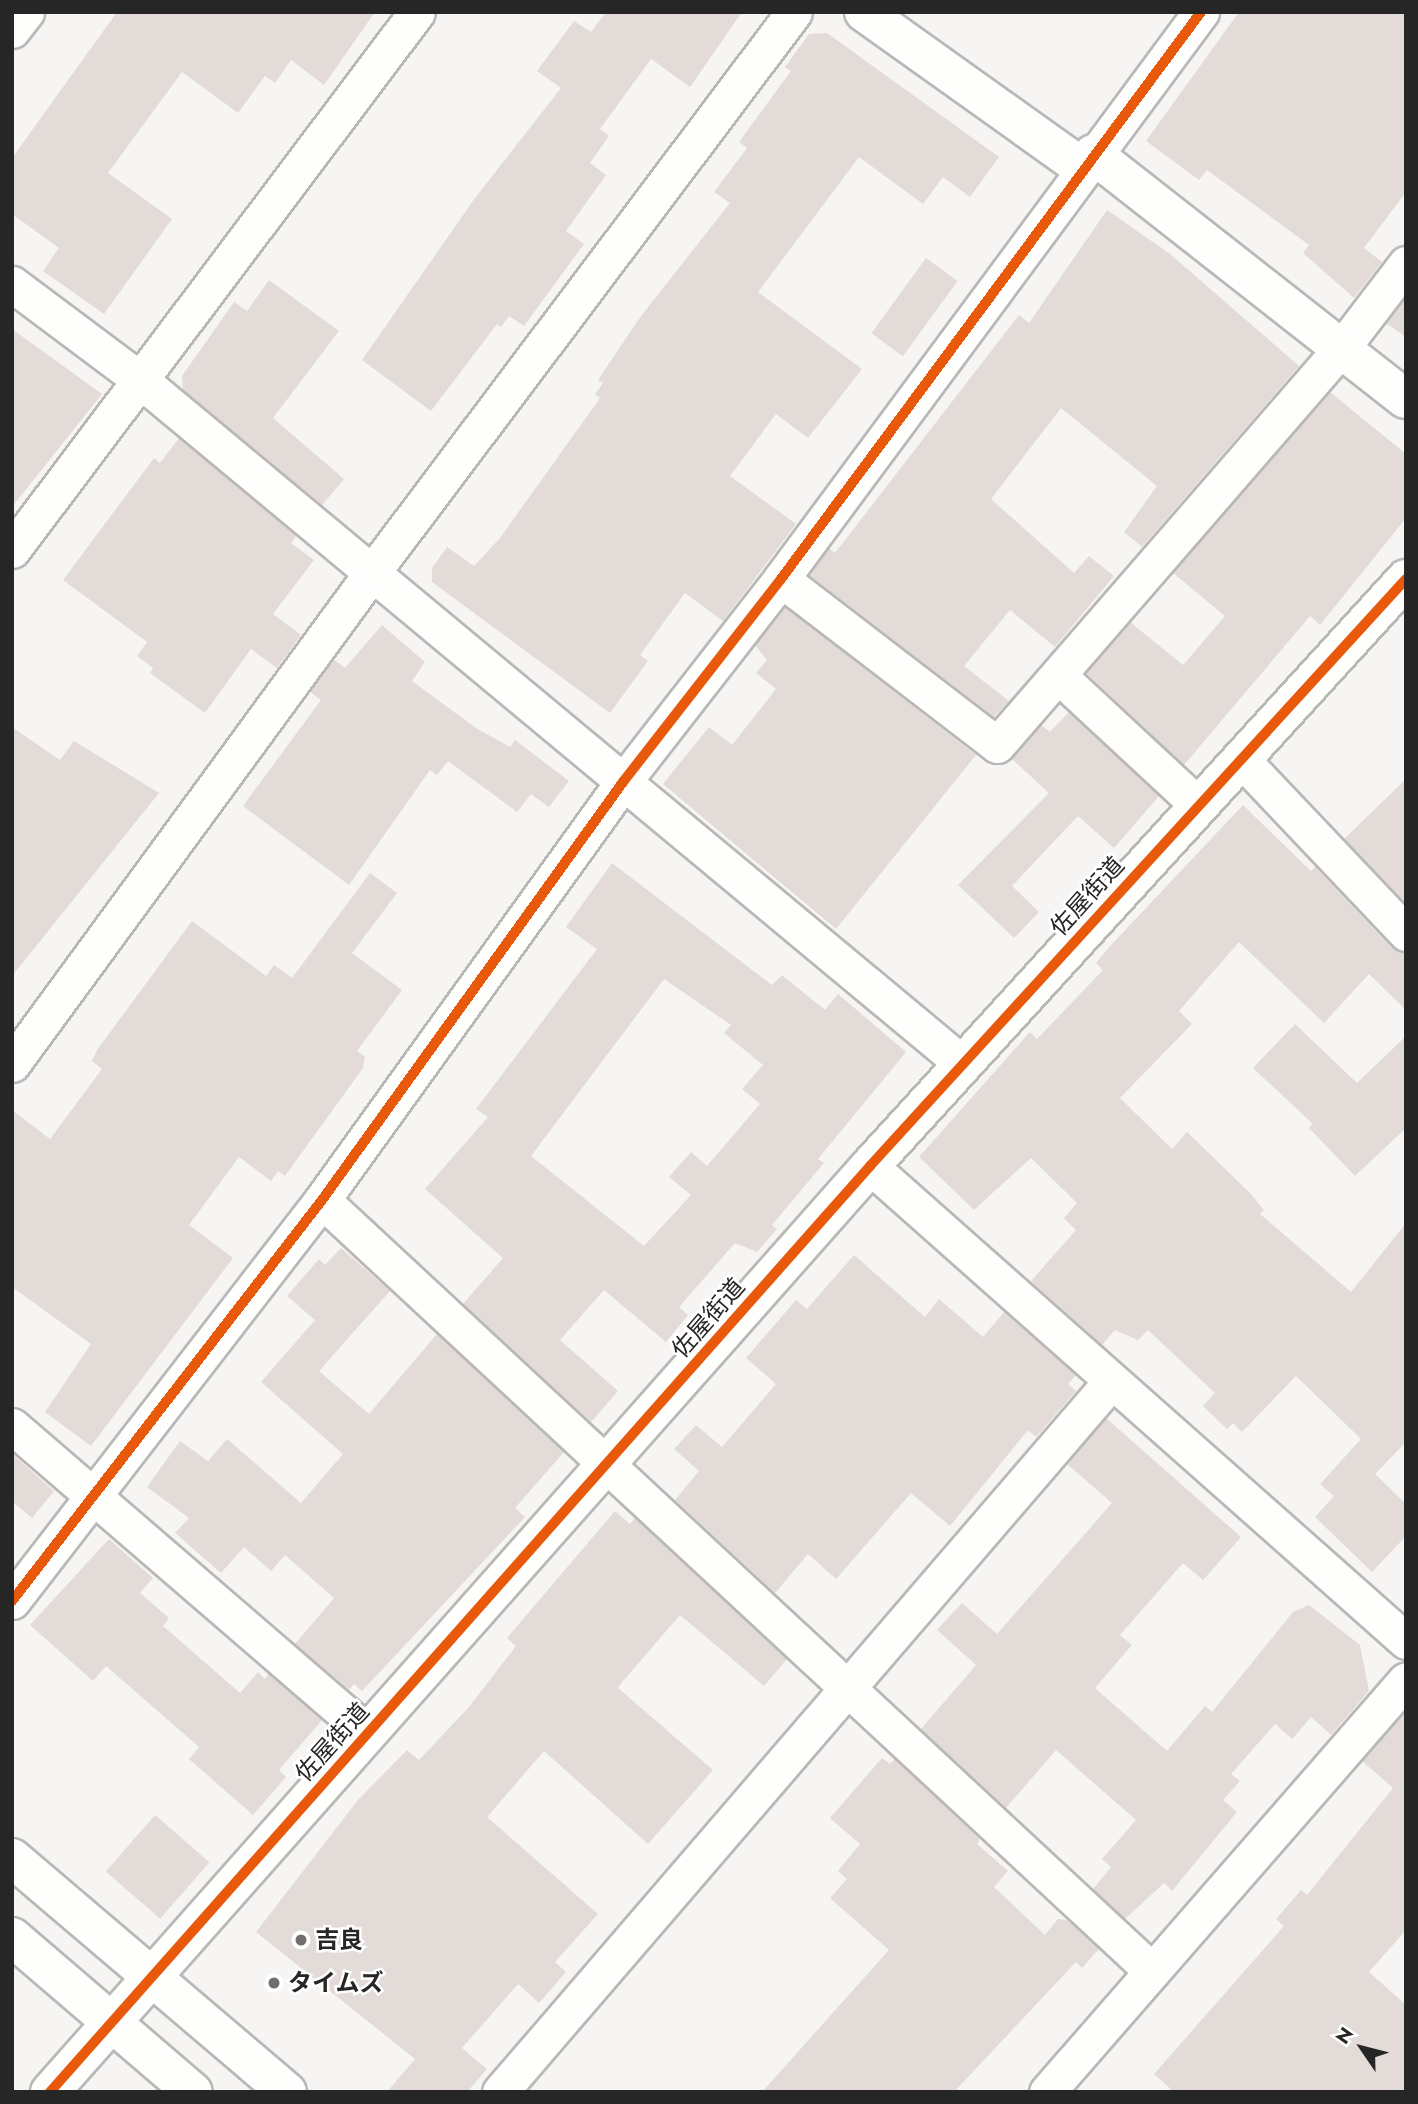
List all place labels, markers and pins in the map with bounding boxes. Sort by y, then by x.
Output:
place label: 吉良 [315,1926,363,1954]
marker: 吉良 [293,1932,309,1948]
place label: タイムズ [288,1969,384,1997]
marker: タイムズ [266,1975,282,1991]

